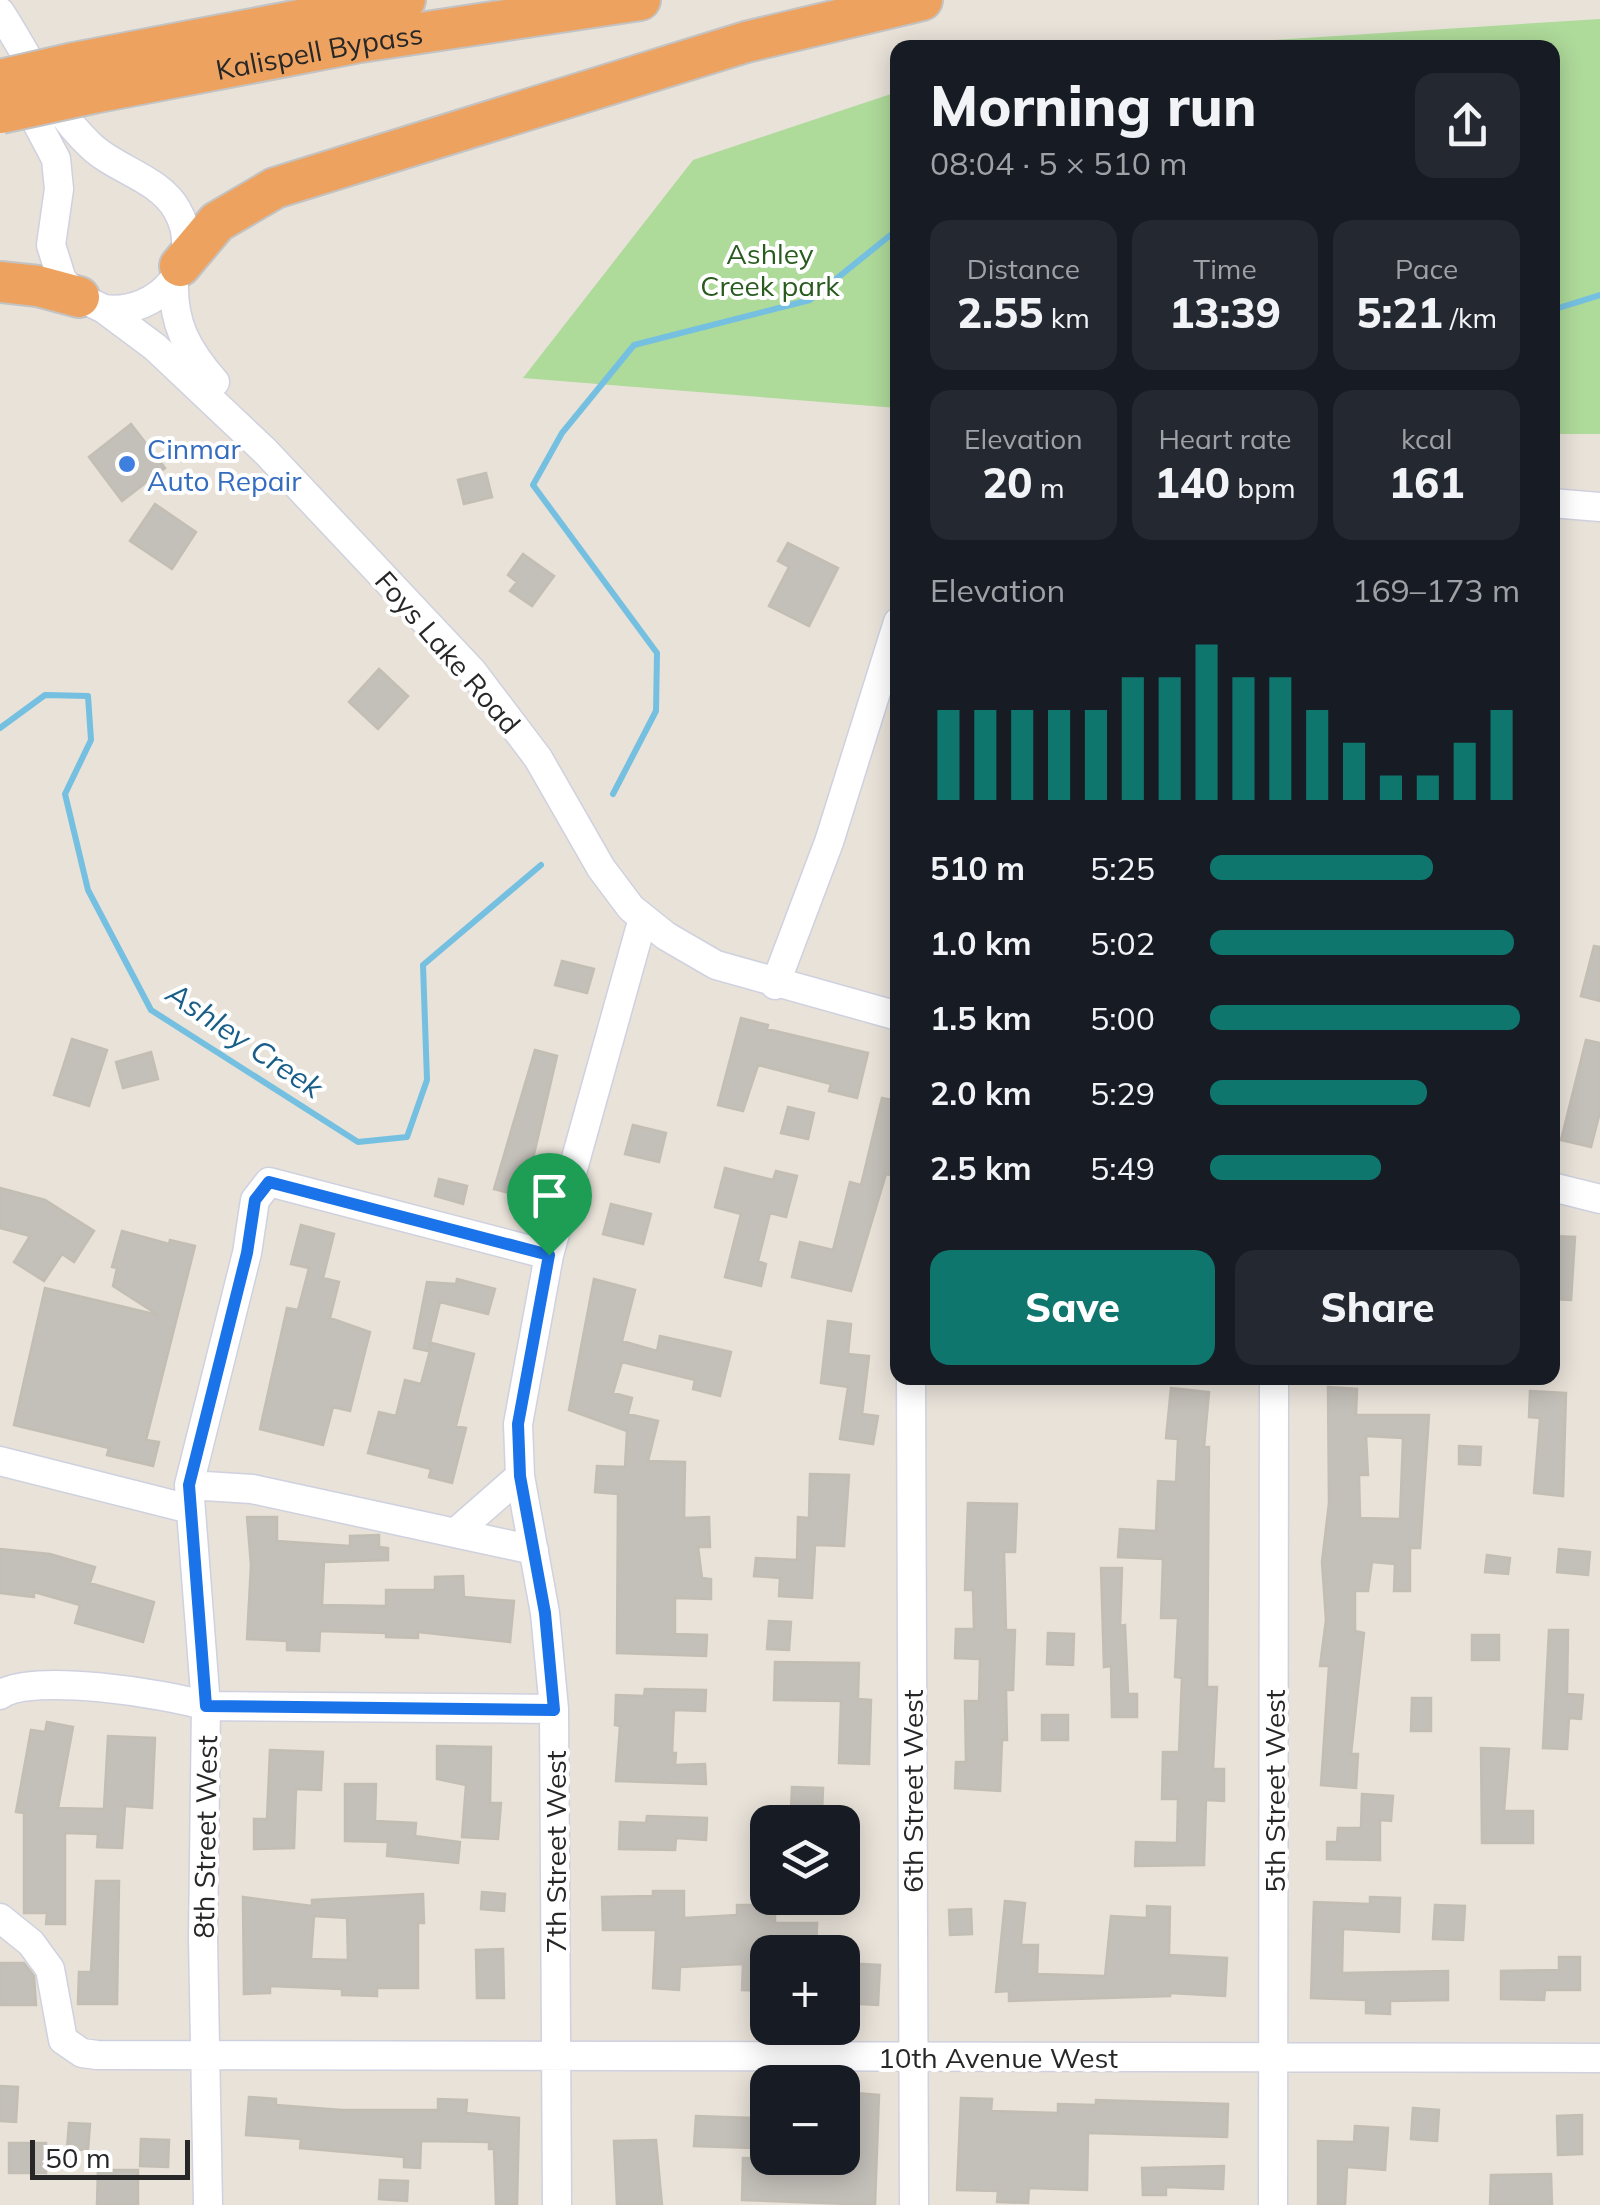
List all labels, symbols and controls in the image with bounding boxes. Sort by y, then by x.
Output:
street label: Kalispell Bypass [213,15,425,87]
text: Morning run [930,71,1257,140]
button: share [1415,73,1520,178]
text: 08:04 · 5 × 510 m [930,143,1187,183]
park label: Ashley Creek park [700,236,840,303]
text: Distance [967,251,1080,286]
text: Time [1193,251,1257,286]
text: Pace [1395,251,1458,286]
text: 2.55 [957,286,1043,339]
text: 13:39 [1169,286,1281,339]
text: 5:21 [1356,286,1443,339]
text: km [1043,300,1090,335]
text: /km [1443,300,1497,335]
text: Elevation [964,421,1083,456]
text: Heart rate [1158,421,1292,456]
text: kcal [1401,421,1452,456]
place label: Cinmar Auto Repair [147,431,302,498]
marker: Cinmar Auto Repair [116,453,138,475]
text: 20 [982,456,1033,509]
text: 140 [1154,456,1230,509]
text: 161 [1389,456,1464,509]
text: m [1033,470,1064,505]
text: bpm [1230,470,1296,505]
street label: Foys Lake Road [368,564,528,740]
text: Elevation [930,570,1065,610]
text: 169–173 m [1352,570,1520,610]
text: 510 m [930,848,1025,888]
text: 5:25 [1090,848,1155,888]
text: 1.0 km [930,923,1032,963]
text: 5:02 [1090,923,1155,963]
water label: Ashley Creek [159,973,332,1107]
text: 1.5 km [930,998,1032,1038]
text: 5:00 [1090,998,1155,1038]
text: 2.0 km [930,1073,1032,1113]
text: 5:29 [1090,1073,1155,1113]
text: 2.5 km [930,1148,1032,1188]
text: 5:49 [1090,1148,1155,1188]
pin [507,1153,592,1256]
icon: arrive [522,1168,577,1223]
button: Save [930,1250,1215,1365]
button: Share [1235,1250,1520,1365]
street label: 6th Street West [895,1689,930,1893]
street label: 5th Street West [1257,1689,1292,1893]
street label: 8th Street West [186,1735,224,1939]
street label: 7th Street West [538,1750,573,1954]
map controls [750,1805,860,2175]
button: layers [750,1805,860,1915]
button: + [750,1935,860,2045]
street label: 10th Avenue West [878,2040,1118,2075]
button: − [750,2065,860,2175]
scale bar [30,2135,190,2180]
text: 50 m [45,2140,111,2175]

